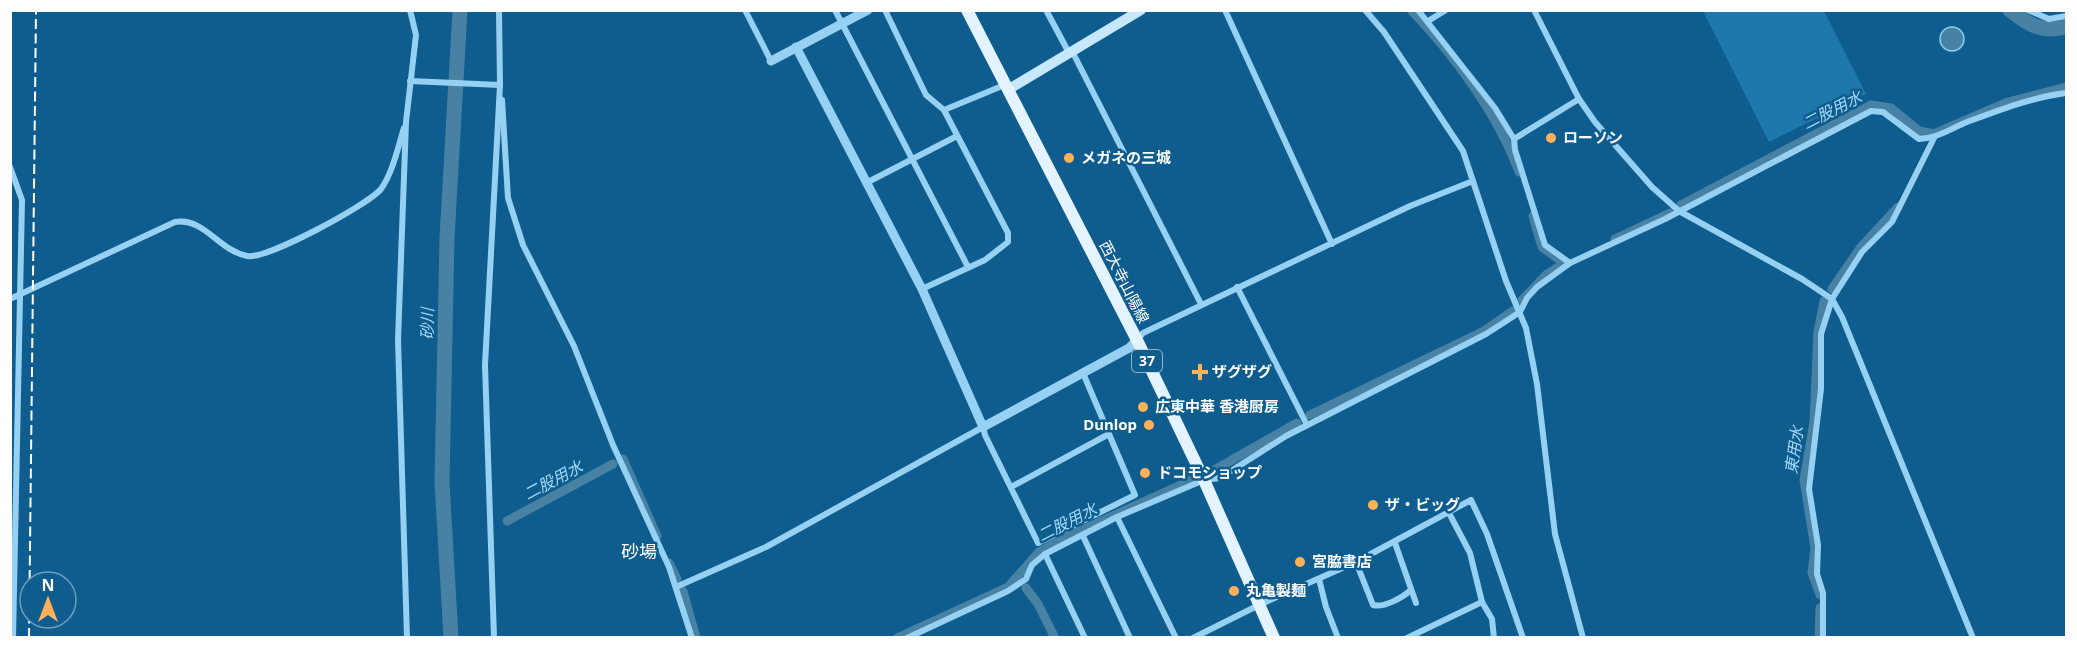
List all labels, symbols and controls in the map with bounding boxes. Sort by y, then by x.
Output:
water label: 二股用水 [1798,85,1867,134]
place label: ローソン [1563,127,1623,147]
marker: ローソン [1544,131,1558,145]
place label: メガネの三城 [1081,147,1171,167]
marker: メガネの三城 [1062,151,1076,165]
street label: 西大寺山陽線 [1096,237,1154,326]
water label: 砂川 [416,306,438,340]
road number: 37 [1132,350,1162,372]
place label: ザグザグ [1212,361,1272,381]
marker: ザグザグ [1193,365,1207,379]
place label: 広東中華 香港厨房 [1155,396,1279,416]
marker: 広東中華 香港厨房 [1136,400,1150,414]
place label: Dunlop [1083,414,1137,434]
marker: Dunlop [1142,418,1156,432]
water label: 東用水 [1780,423,1809,475]
water label: 二股用水 [520,454,588,505]
place label: ドコモショップ [1157,462,1262,482]
marker: ドコモショップ [1138,466,1152,480]
place label: ザ・ビッグ [1385,494,1460,514]
water label: 二股用水 [1033,497,1102,546]
marker: ザ・ビッグ [1366,498,1380,512]
district label: 砂場 [621,539,657,563]
place label: 宮脇書店 [1312,551,1372,571]
marker: 宮脇書店 [1293,555,1307,569]
north arrow [18,570,78,630]
text: N [41,574,55,596]
place label: 丸亀製麺 [1246,580,1306,600]
marker: 丸亀製麺 [1227,584,1241,598]

